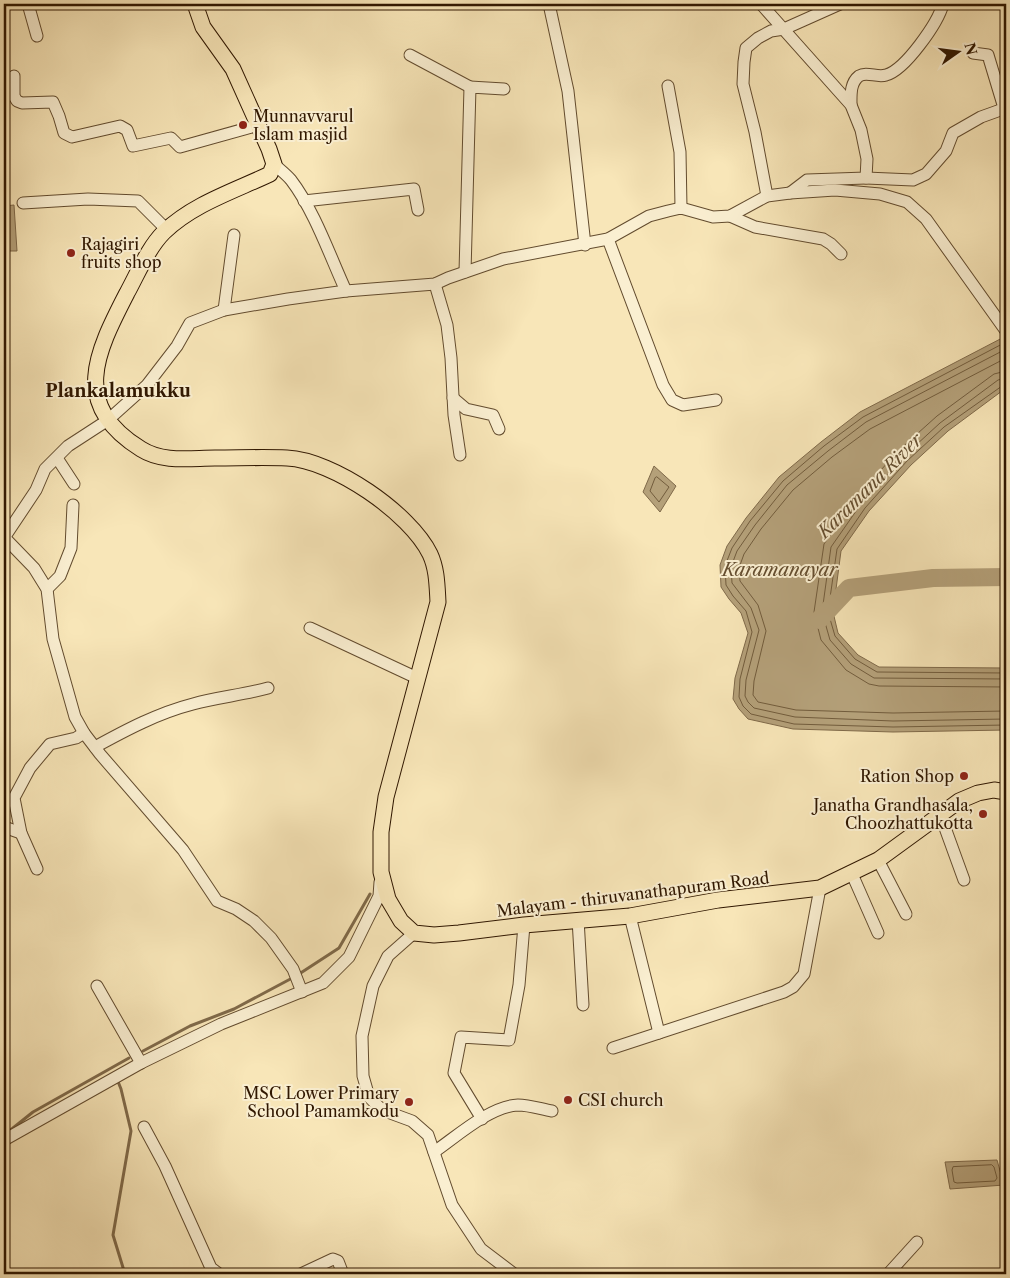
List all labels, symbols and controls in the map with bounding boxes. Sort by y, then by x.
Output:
north arrow [932,28,982,78]
text: N [960,41,981,57]
place label: Munnavvarul Islam masjid [253,106,354,144]
marker: Munnavvarul Islam masjid [237,119,249,131]
place label: Rajagiri fruits shop [81,234,162,272]
marker: Rajagiri fruits shop [65,247,77,259]
district label: Plankalamukku [45,380,191,402]
water label: Karamana River [812,428,928,544]
water label: Karamanayar [720,559,839,581]
place label: Ration Shop [860,766,954,786]
marker: Ration Shop [958,770,970,782]
place label: Janatha Grandhasala, Choozhattukotta [810,795,974,833]
marker: Janatha Grandhasala, Choozhattukotta [977,808,989,820]
street label: Malayam - thiruvanathapuram Road [495,867,771,921]
place label: MSC Lower Primary School Pamamkodu [243,1083,400,1121]
place label: CSI church [578,1090,663,1110]
marker: CSI church [562,1094,574,1106]
marker: MSC Lower Primary School Pamamkodu [403,1096,415,1108]

